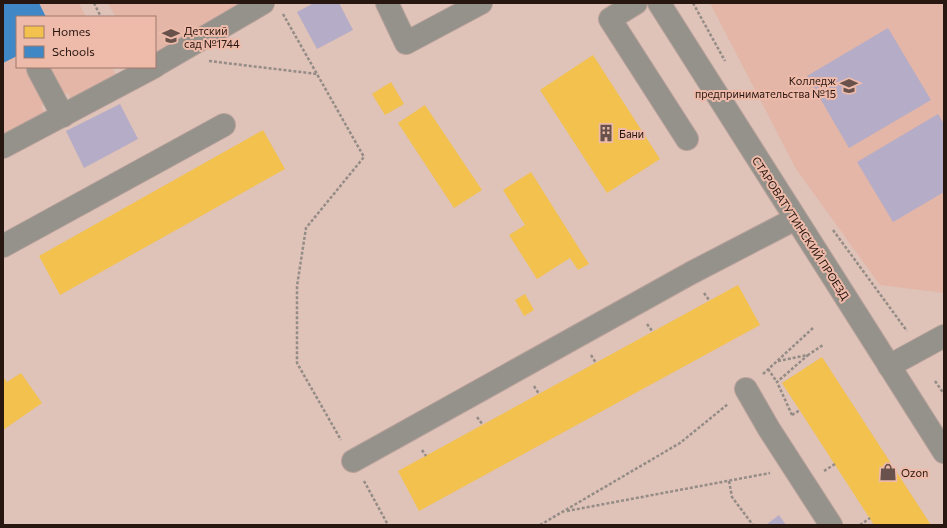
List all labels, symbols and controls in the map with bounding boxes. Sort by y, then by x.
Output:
legend [16,16,156,68]
text: Homes [52,24,90,38]
place label: Детский сад №1744 [184,24,240,50]
school or university icon: Детский сад №1744 [161,26,181,46]
text: Schools [52,44,95,58]
place label: Колледж предпринимательства №15 [695,74,836,100]
school or university icon: Колледж предпринимательства №15 [839,76,859,96]
building icon: Бани [596,123,616,143]
place label: Бани [619,127,644,140]
street label: СТАРОВАТУТИНСКИЙ ПРОЕЗД [750,153,853,302]
shop icon: Ozon [878,462,898,482]
place label: Ozon [901,466,928,479]

